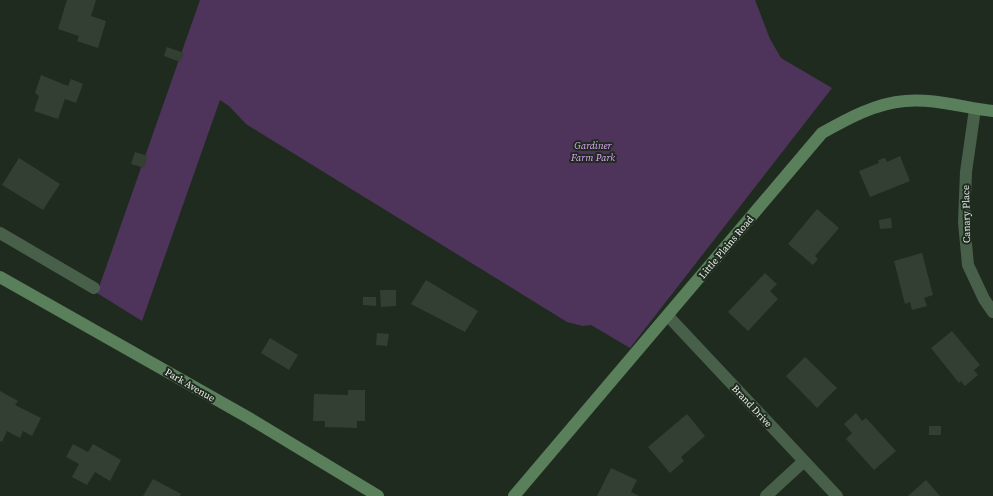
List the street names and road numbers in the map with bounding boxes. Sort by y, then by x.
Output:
street label: Canary Place [959,185,973,243]
street label: Little Plains Road [696,213,756,281]
street label: Park Avenue [163,365,217,405]
street label: Brand Drive [729,382,775,430]

